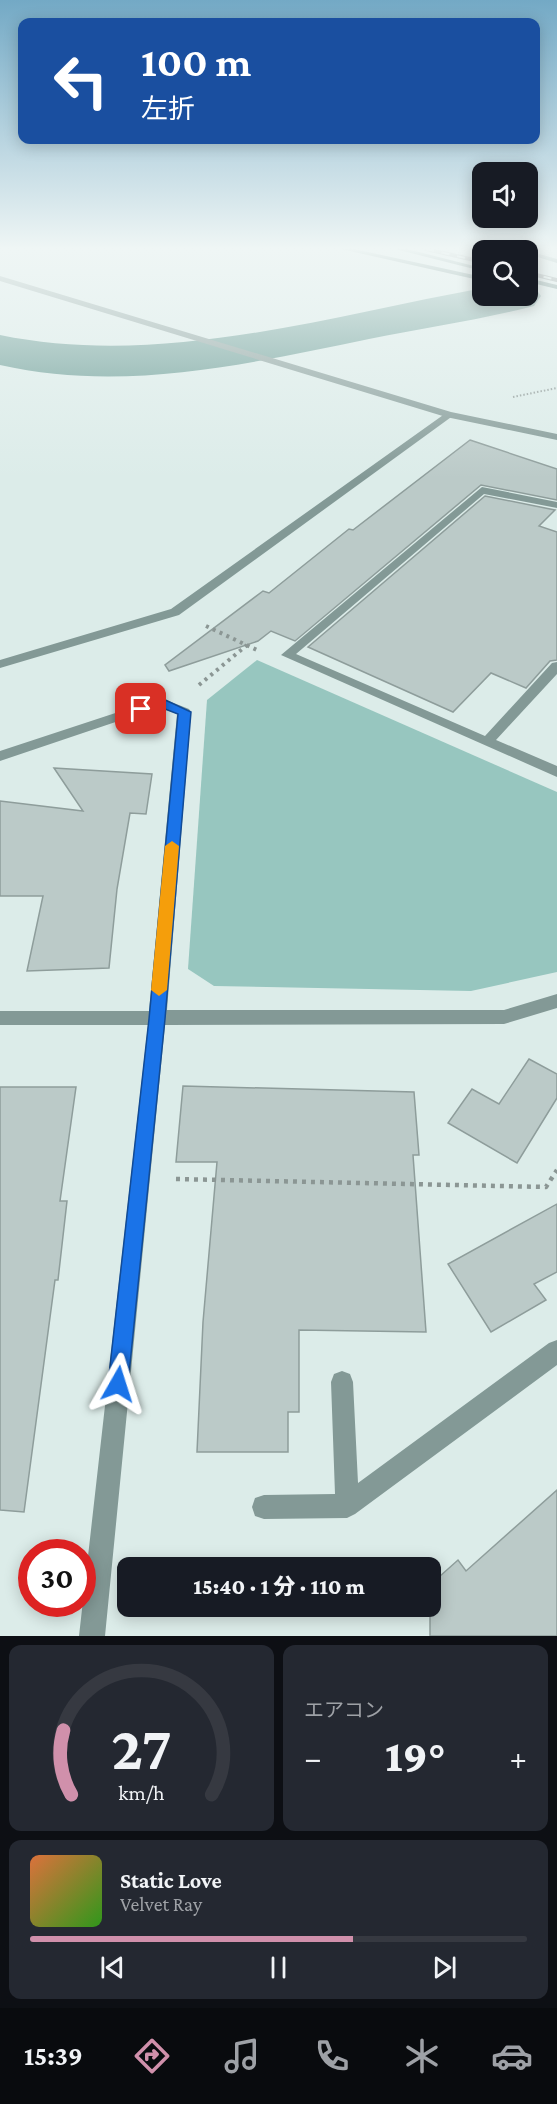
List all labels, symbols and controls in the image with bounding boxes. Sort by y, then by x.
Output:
text: 100 m [141,38,251,85]
icon: left [42,42,120,120]
text: 左折 [141,94,195,124]
map controls [472,162,538,306]
button: sound [472,162,538,228]
button: search [472,240,538,306]
pin [115,683,166,734]
icon: arrive [124,692,157,725]
position arrow [86,1352,150,1416]
speed limit sign: 30 [18,1539,96,1617]
text: 15:40 · 1 分 · 110 m [193,1574,365,1599]
text: エアコン [304,1699,384,1721]
text: 27 [111,1713,172,1782]
text: 19° [385,1731,446,1781]
text: − [304,1739,321,1776]
text: + [510,1739,527,1776]
text: km/h [118,1781,165,1805]
text: Static Love [120,1868,222,1893]
text: Velvet Ray [120,1893,202,1915]
icon: previous [96,1951,129,1984]
icon: pause [262,1951,295,1984]
icon: next [428,1951,461,1984]
icon: directions [131,2035,173,2077]
icon: music [221,2035,263,2077]
icon: phone [311,2035,353,2077]
icon: climate [401,2035,443,2077]
icon: car [491,2035,533,2077]
text: 15:39 [24,2041,83,2071]

